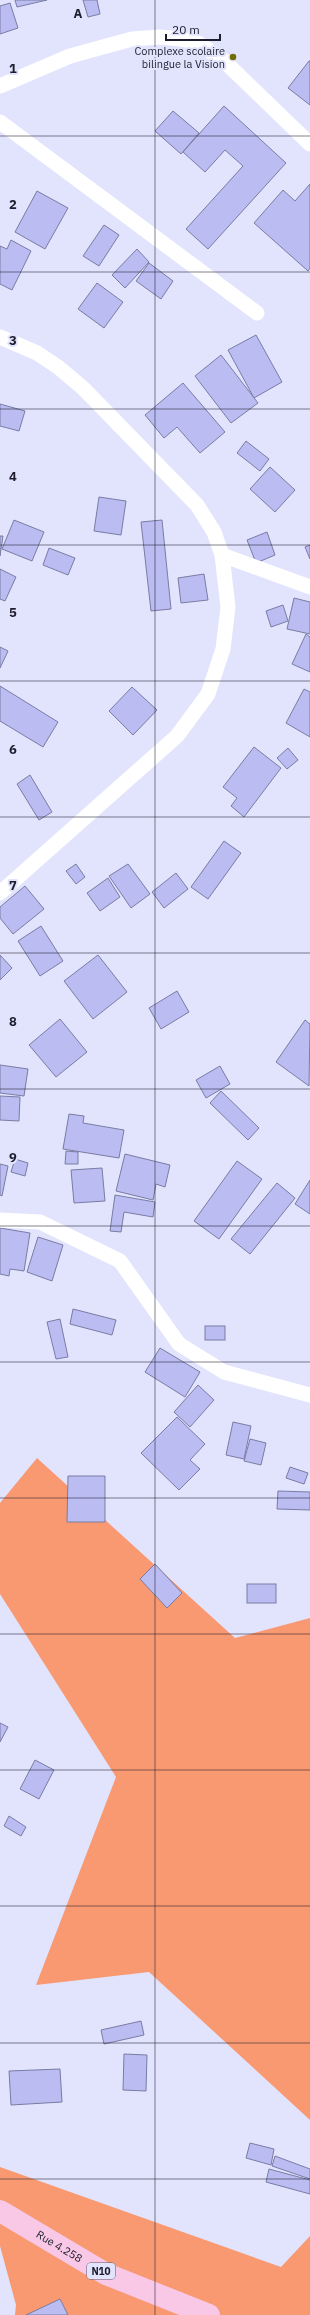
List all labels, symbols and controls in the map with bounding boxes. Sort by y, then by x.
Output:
text: A [74,5,83,22]
scale bar [166,16,220,42]
text: 20 m [172,22,200,37]
place label: Complexe scolaire bilingue la Vision [134,44,225,71]
marker: Complexe scolaire bilingue la Vision [228,52,238,62]
text: 1 [9,60,17,77]
text: 2 [9,196,17,213]
text: 3 [9,332,17,349]
text: 4 [9,468,17,485]
text: 5 [9,604,17,621]
text: 6 [9,741,17,758]
text: 7 [9,877,17,894]
text: 8 [9,1013,17,1030]
text: 9 [9,1149,17,1166]
street label: Rue 4.258 [34,2227,85,2265]
road number: N10 [87,2263,115,2279]

